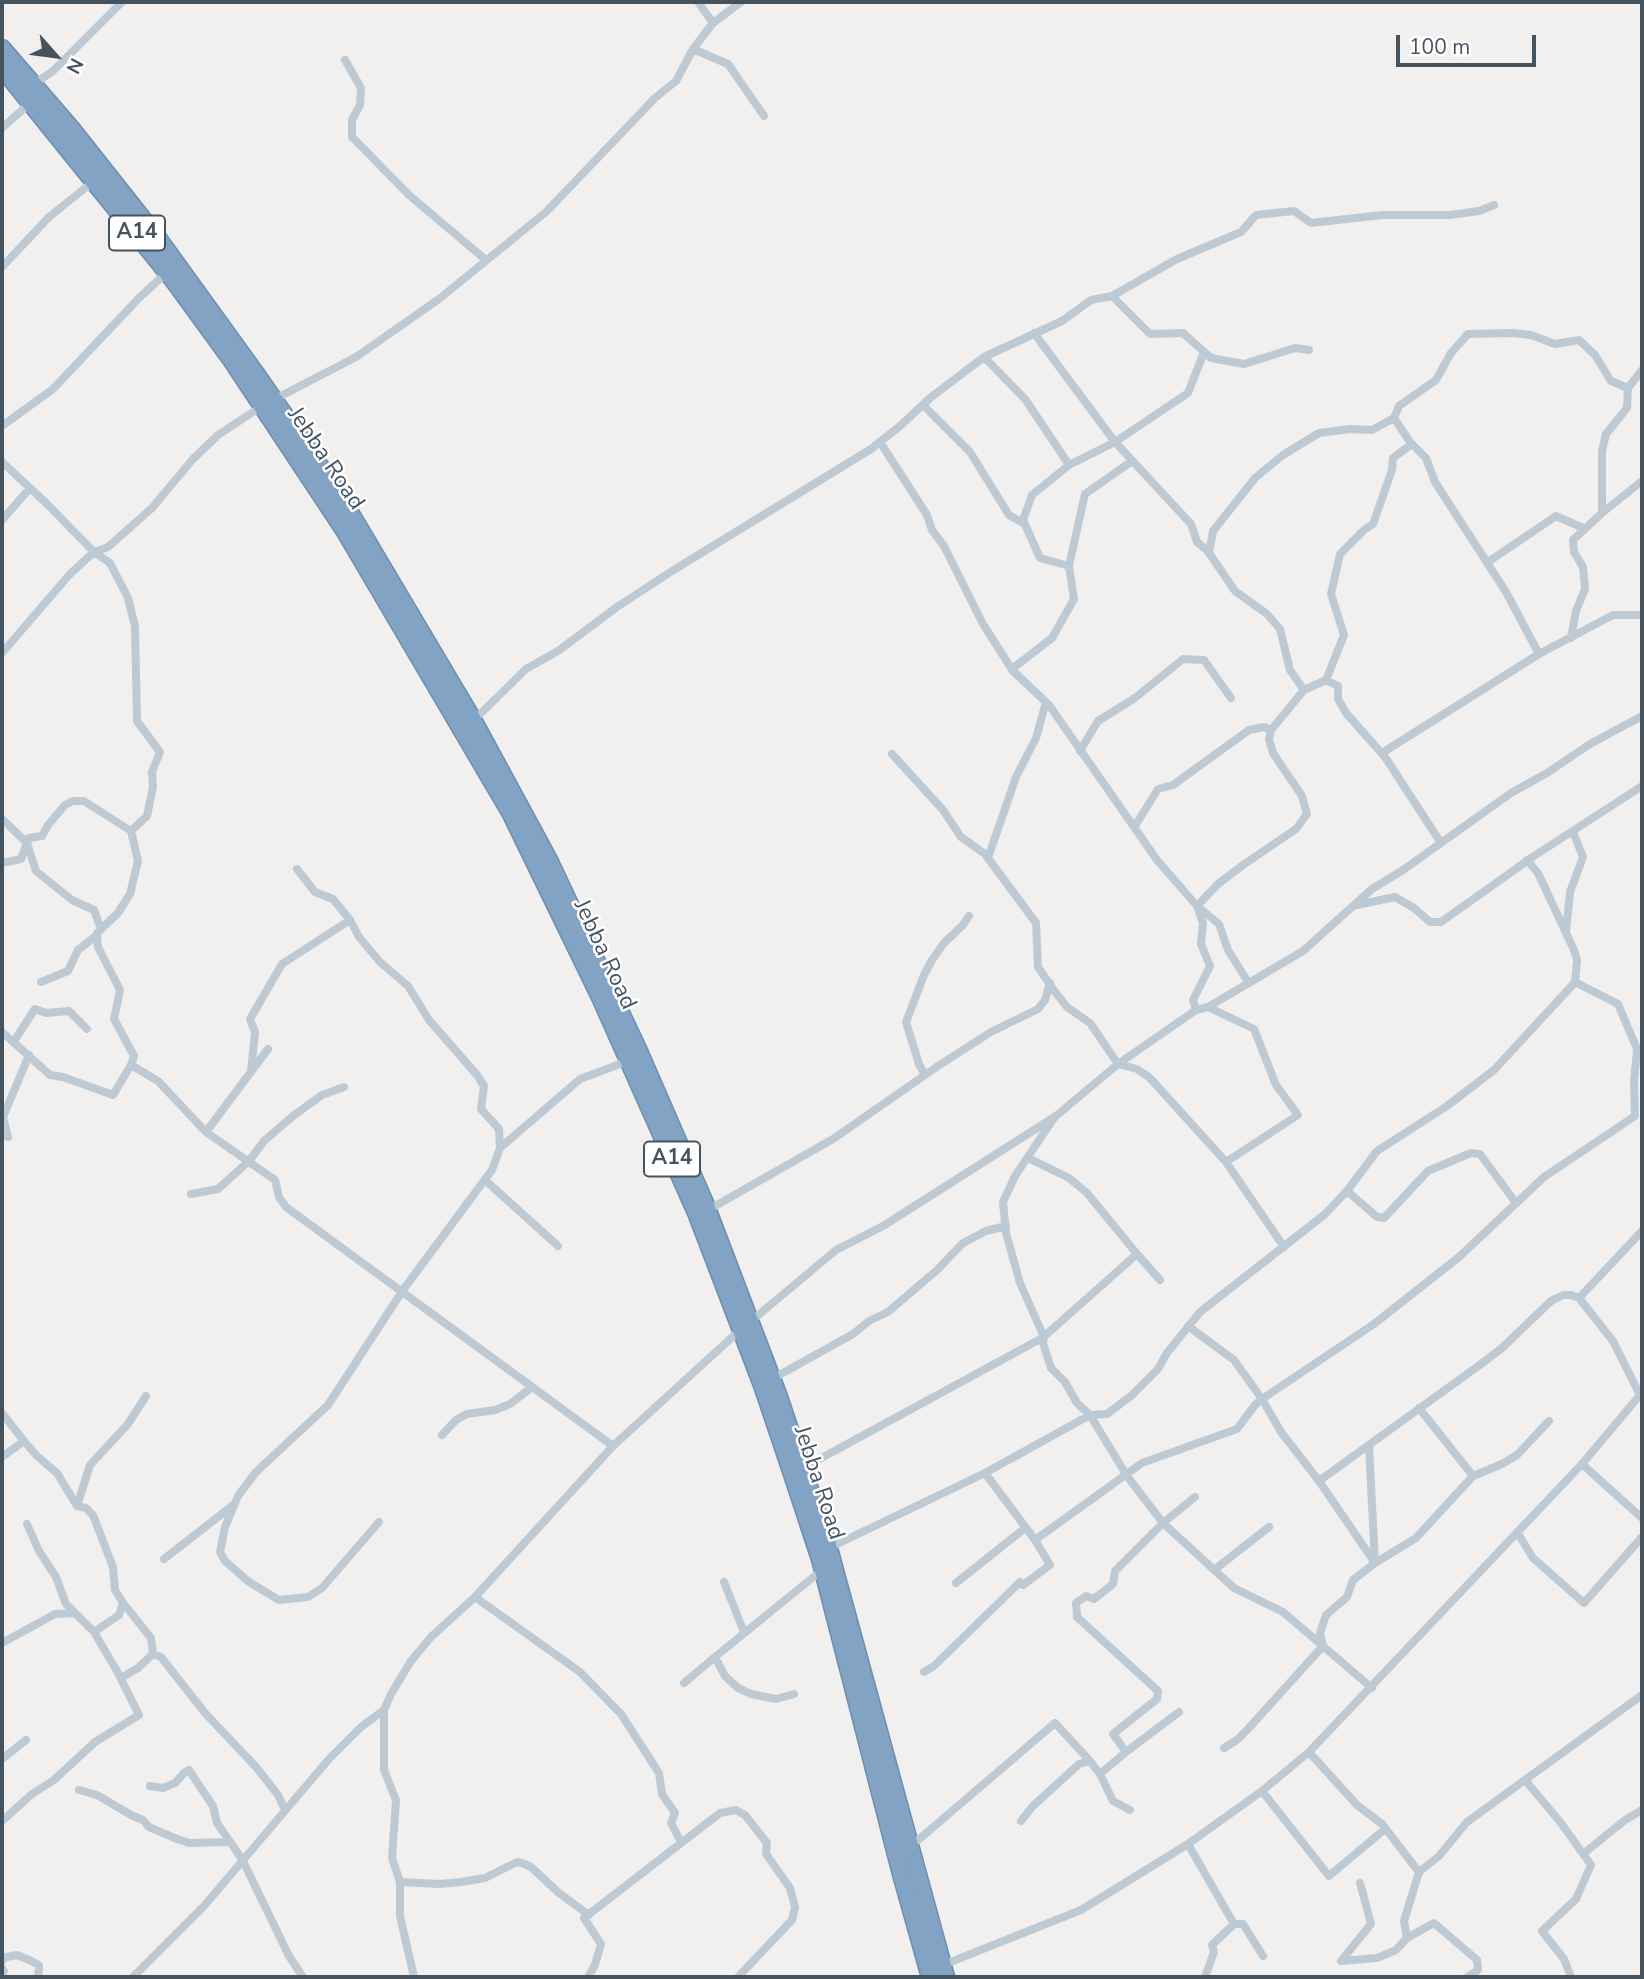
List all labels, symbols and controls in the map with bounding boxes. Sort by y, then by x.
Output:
north arrow [21,21,91,91]
scale bar [1399,21,1539,65]
text: 100 m [1409,33,1470,61]
text: N [60,53,89,78]
road number: A14 [109,216,165,250]
street label: Jebba Road [281,402,369,516]
street label: Jebba Road [567,896,641,1014]
road number: A14 [644,1142,700,1176]
street label: Jebba Road [787,1423,849,1543]

